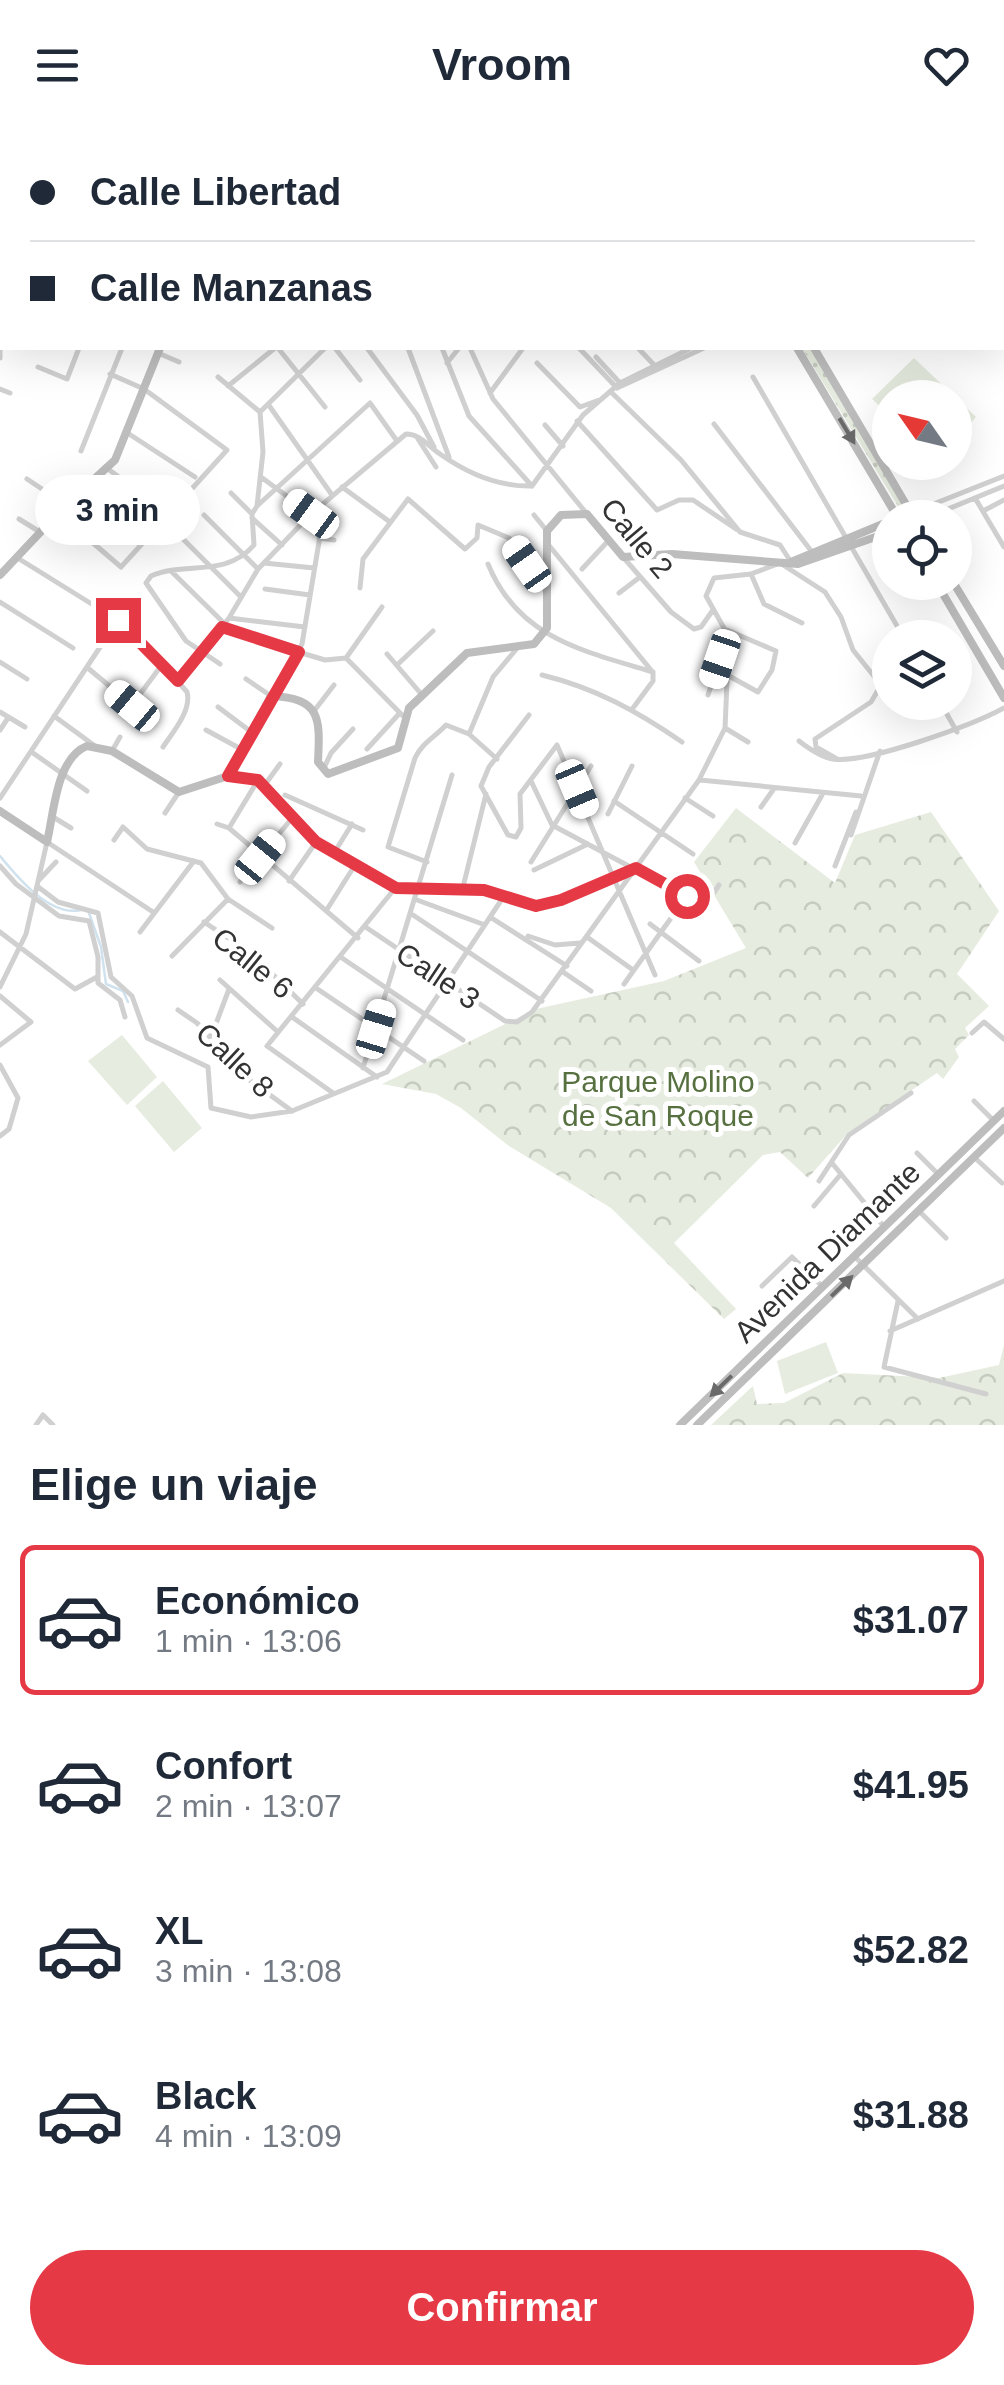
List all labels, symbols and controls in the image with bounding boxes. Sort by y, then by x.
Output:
icon: menu [30,38,85,93]
icon: heart [919,38,974,93]
text: Vroom [432,39,572,90]
text: Calle Libertad [90,171,341,213]
text: Calle Manzanas [90,267,373,309]
north arrow [872,380,972,480]
map controls [872,380,972,720]
one-way arrow [838,417,855,446]
callout: 3 min [36,475,200,545]
car [278,484,344,544]
text: 3 min [76,492,159,528]
street label: Calle 2 [594,492,680,584]
button: locate [872,500,972,600]
car [498,531,556,597]
route end [96,598,141,643]
button: layers [872,620,972,720]
car [696,626,744,692]
car [99,675,165,737]
car [551,756,603,822]
car [229,824,291,890]
route start [665,874,710,919]
street label: Calle 6 [206,921,300,1005]
street label: Calle 3 [390,936,486,1016]
car [353,996,399,1062]
street label: Calle 8 [190,1016,280,1104]
park label: Parque Molino de San Roque [561,1065,755,1132]
street label: Avenida Diamante [728,1155,926,1349]
one-way arrow [830,1275,854,1298]
one-way arrow [709,1374,733,1397]
text: Elige un viaje [30,1459,318,1510]
icon: car [35,1575,125,1665]
text: Económico [155,1580,360,1622]
text: $31.07 [853,1599,969,1641]
text: 1 min · 13:06 [155,1623,342,1659]
icon: car [35,1740,125,1830]
text: Confort [155,1745,292,1787]
text: $41.95 [853,1764,969,1806]
text: 2 min · 13:07 [155,1788,342,1824]
icon: car [35,1905,125,1995]
text: XL [155,1910,204,1952]
text: $52.82 [853,1929,969,1971]
text: 3 min · 13:08 [155,1953,342,1989]
icon: car [35,2070,125,2160]
text: Black [155,2075,256,2117]
text: $31.88 [853,2094,969,2136]
text: 4 min · 13:09 [155,2118,342,2154]
button: Confirmar [30,2250,974,2365]

